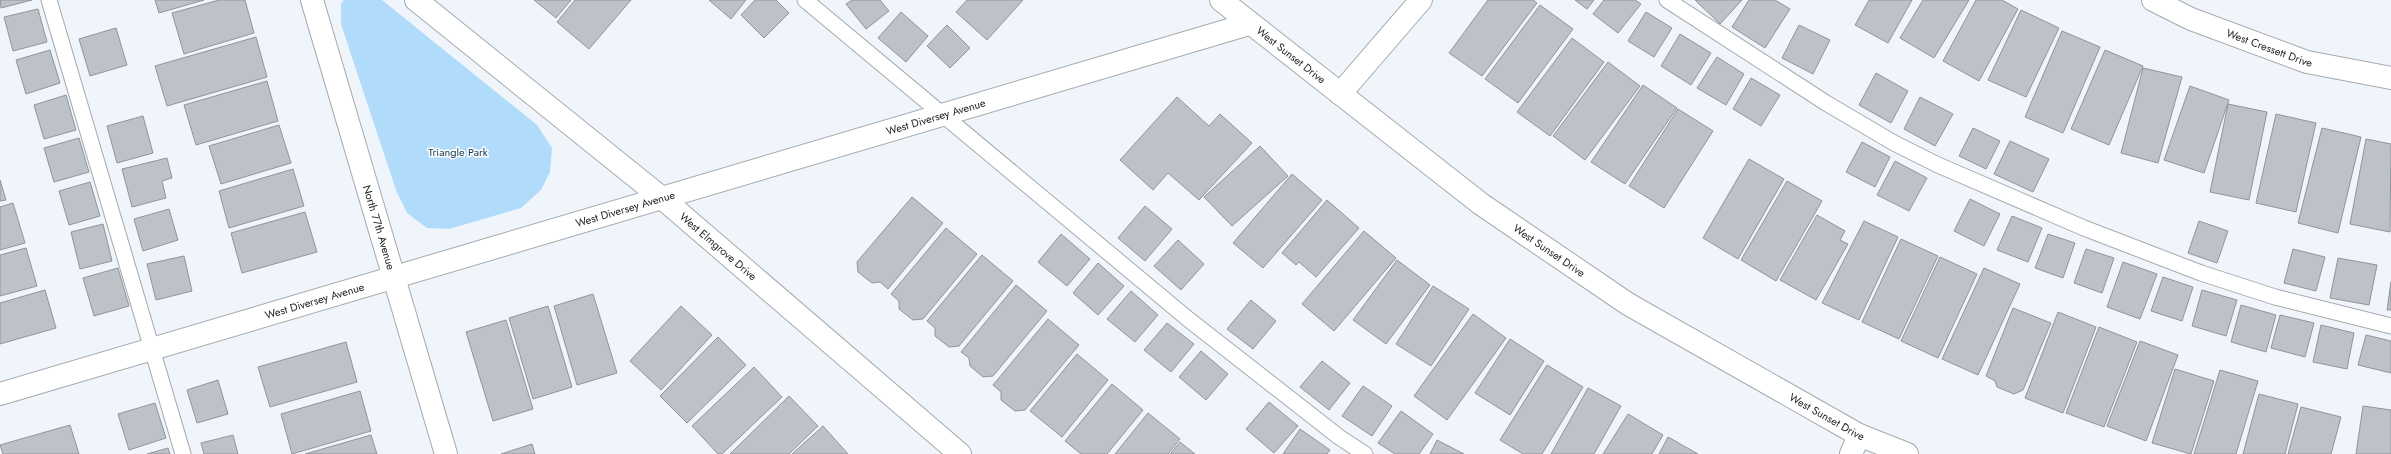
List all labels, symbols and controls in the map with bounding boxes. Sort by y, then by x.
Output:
street label: West Sunset Drive [1253,23,1329,87]
street label: West Cressett Drive [2224,25,2314,71]
street label: West Diversey Avenue [884,94,988,139]
park label: Triangle Park [428,144,488,160]
street label: North 77th Avenue [359,183,399,272]
street label: West Diversey Avenue [574,186,677,231]
street label: West Elmgrove Drive [676,209,761,284]
street label: West Sunset Drive [1510,220,1589,281]
street label: West Diversey Avenue [263,278,366,323]
street label: West Sunset Drive [1786,389,1867,445]

